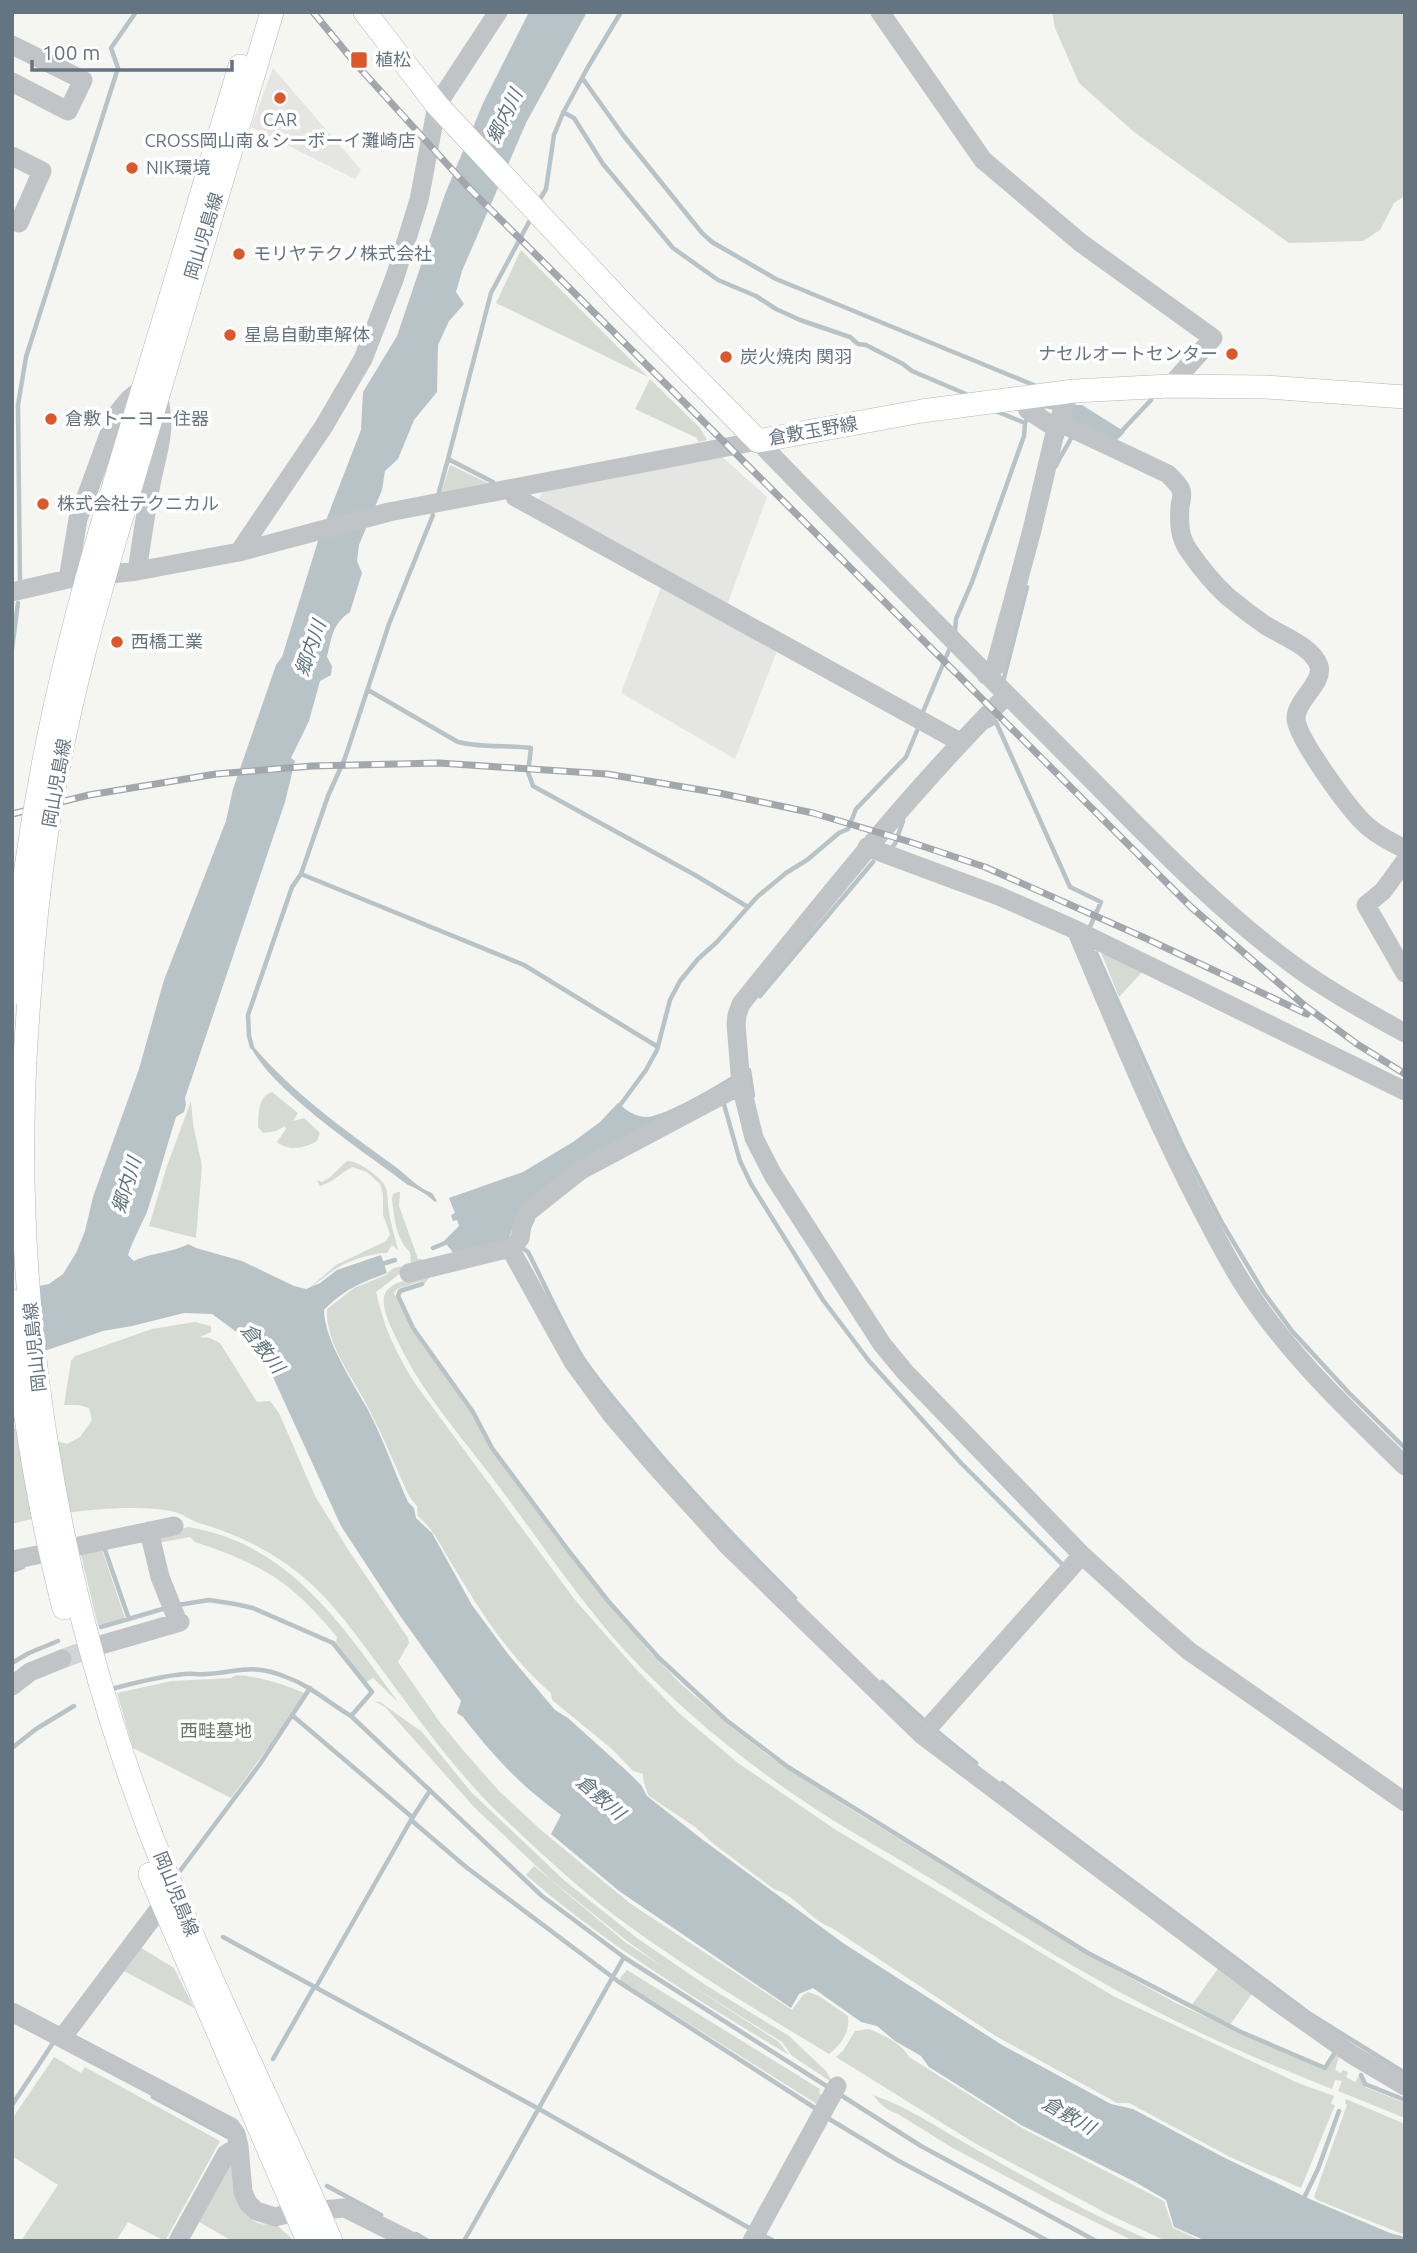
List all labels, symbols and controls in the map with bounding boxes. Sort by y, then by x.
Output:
scale bar [32,28,231,72]
text: 100 m [42,40,100,64]
place label: 植松 [375,49,411,69]
marker: 植松 [349,50,369,70]
water label: 郷内川 [482,84,527,146]
marker: CAR CROSS岡山南＆シーボーイ灘崎店 [272,90,288,106]
place label: CAR CROSS岡山南＆シーボーイ灘崎店 [144,109,416,150]
place label: NIK環境 [146,157,210,177]
marker: NIK環境 [124,160,140,176]
street label: 岡山児島線 [180,190,226,282]
place label: モリヤテクノ株式会社 [253,243,432,263]
marker: モリヤテクノ株式会社 [231,246,247,262]
place label: 星島自動車解体 [244,324,370,344]
marker: 星島自動車解体 [222,327,238,343]
place label: ナセルオートセンター [1038,343,1218,363]
place label: 炭火焼肉 関羽 [740,346,852,366]
marker: ナセルオートセンター [1224,346,1240,362]
marker: 炭火焼肉 関羽 [718,349,734,365]
place label: 倉敷トーヨー住器 [65,408,209,428]
marker: 倉敷トーヨー住器 [43,411,59,427]
street label: 倉敷玉野線 [767,412,859,448]
place label: 株式会社テクニカル [57,493,219,513]
marker: 株式会社テクニカル [35,496,51,512]
water label: 郷内川 [290,616,330,679]
place label: 西橋工業 [131,631,203,651]
marker: 西橋工業 [109,634,125,650]
street label: 岡山児島線 [38,737,74,829]
water label: 郷内川 [107,1153,145,1215]
street label: 岡山児島線 [19,1301,49,1393]
water label: 倉敷川 [237,1319,290,1379]
park label: 西畦墓地 [180,1720,252,1740]
water label: 倉敷川 [572,1770,631,1825]
street label: 岡山児島線 [151,1848,203,1939]
water label: 倉敷川 [1039,2091,1101,2140]

